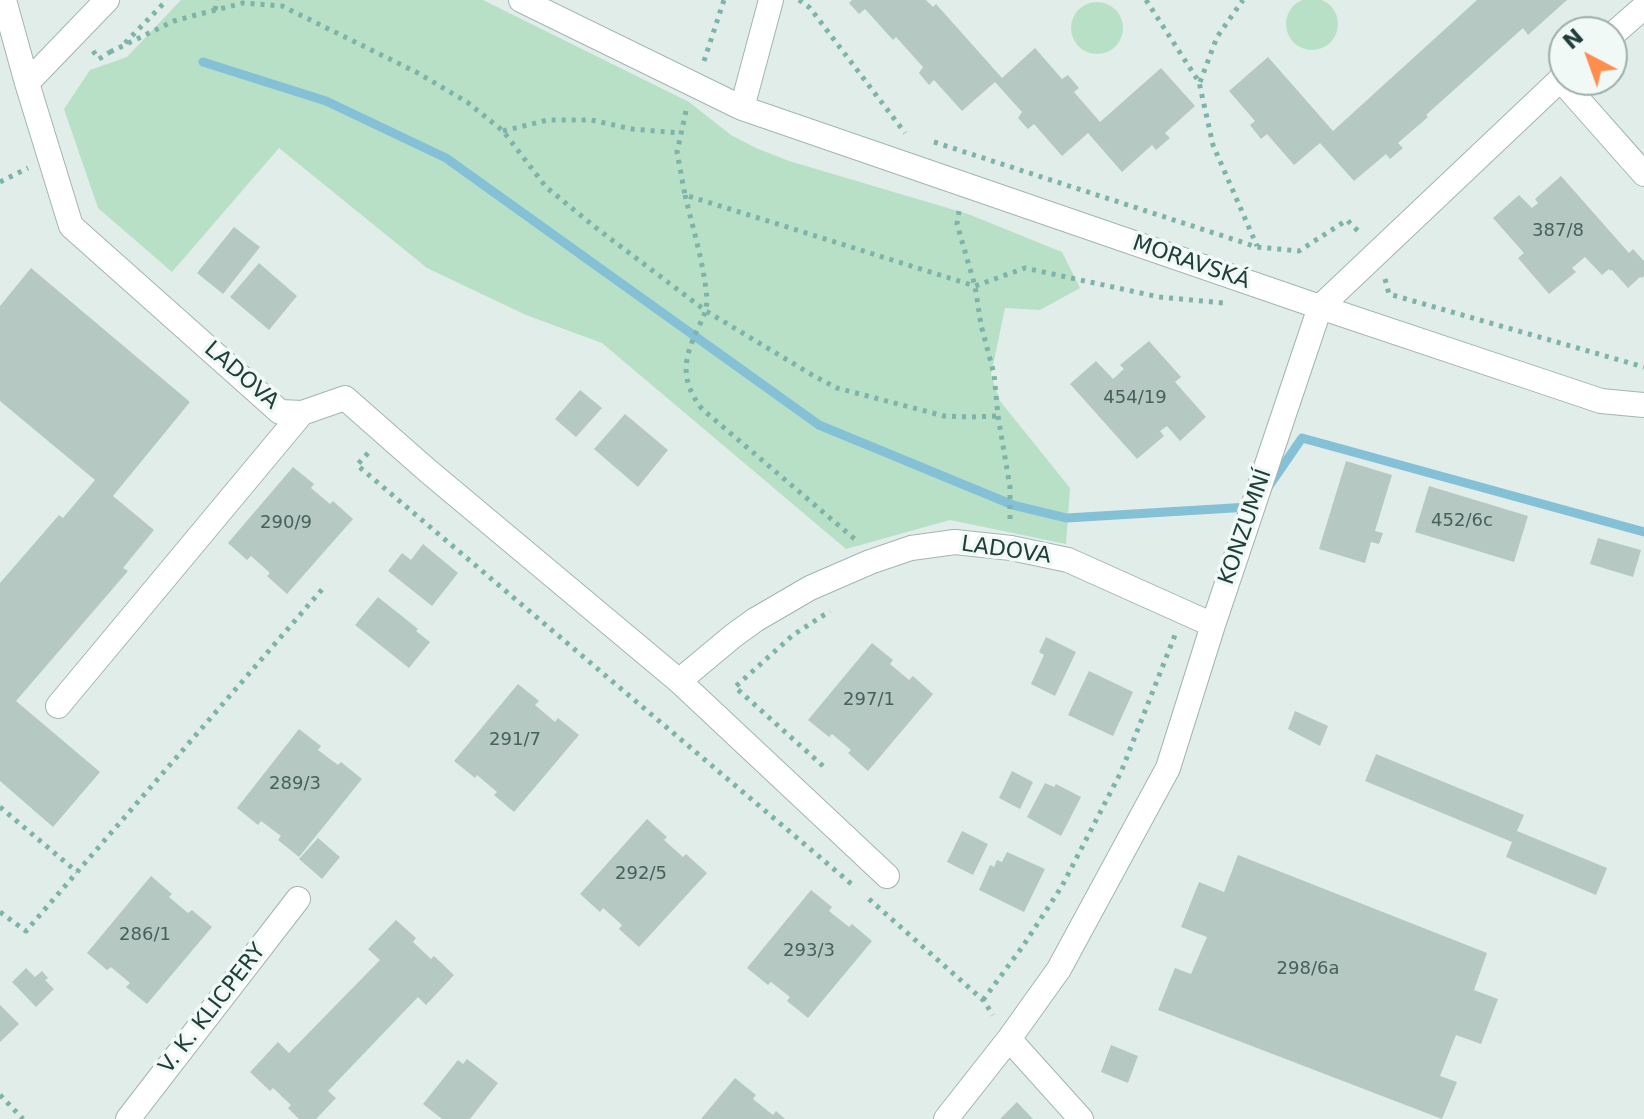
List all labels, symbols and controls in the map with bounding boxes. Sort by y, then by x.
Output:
north arrow [1548,16,1628,96]
text: N [1558,24,1588,55]
house number: 387/8 [1532,220,1584,242]
street label: MORAVSKÁ [1129,231,1253,295]
street label: LADOVA [198,336,284,416]
house number: 454/19 [1103,387,1167,409]
street label: KONZUMNÍ [1214,466,1278,588]
house number: 452/6c [1431,510,1493,532]
house number: 290/9 [260,512,312,534]
street label: LADOVA [959,532,1053,570]
house number: 297/1 [843,689,895,711]
house number: 291/7 [489,729,541,751]
house number: 289/3 [269,773,321,795]
house number: 292/5 [615,863,667,885]
house number: 286/1 [119,924,171,946]
street label: V. K. KLICPERY [154,939,272,1079]
house number: 293/3 [783,940,835,962]
house number: 298/6a [1277,958,1339,980]

